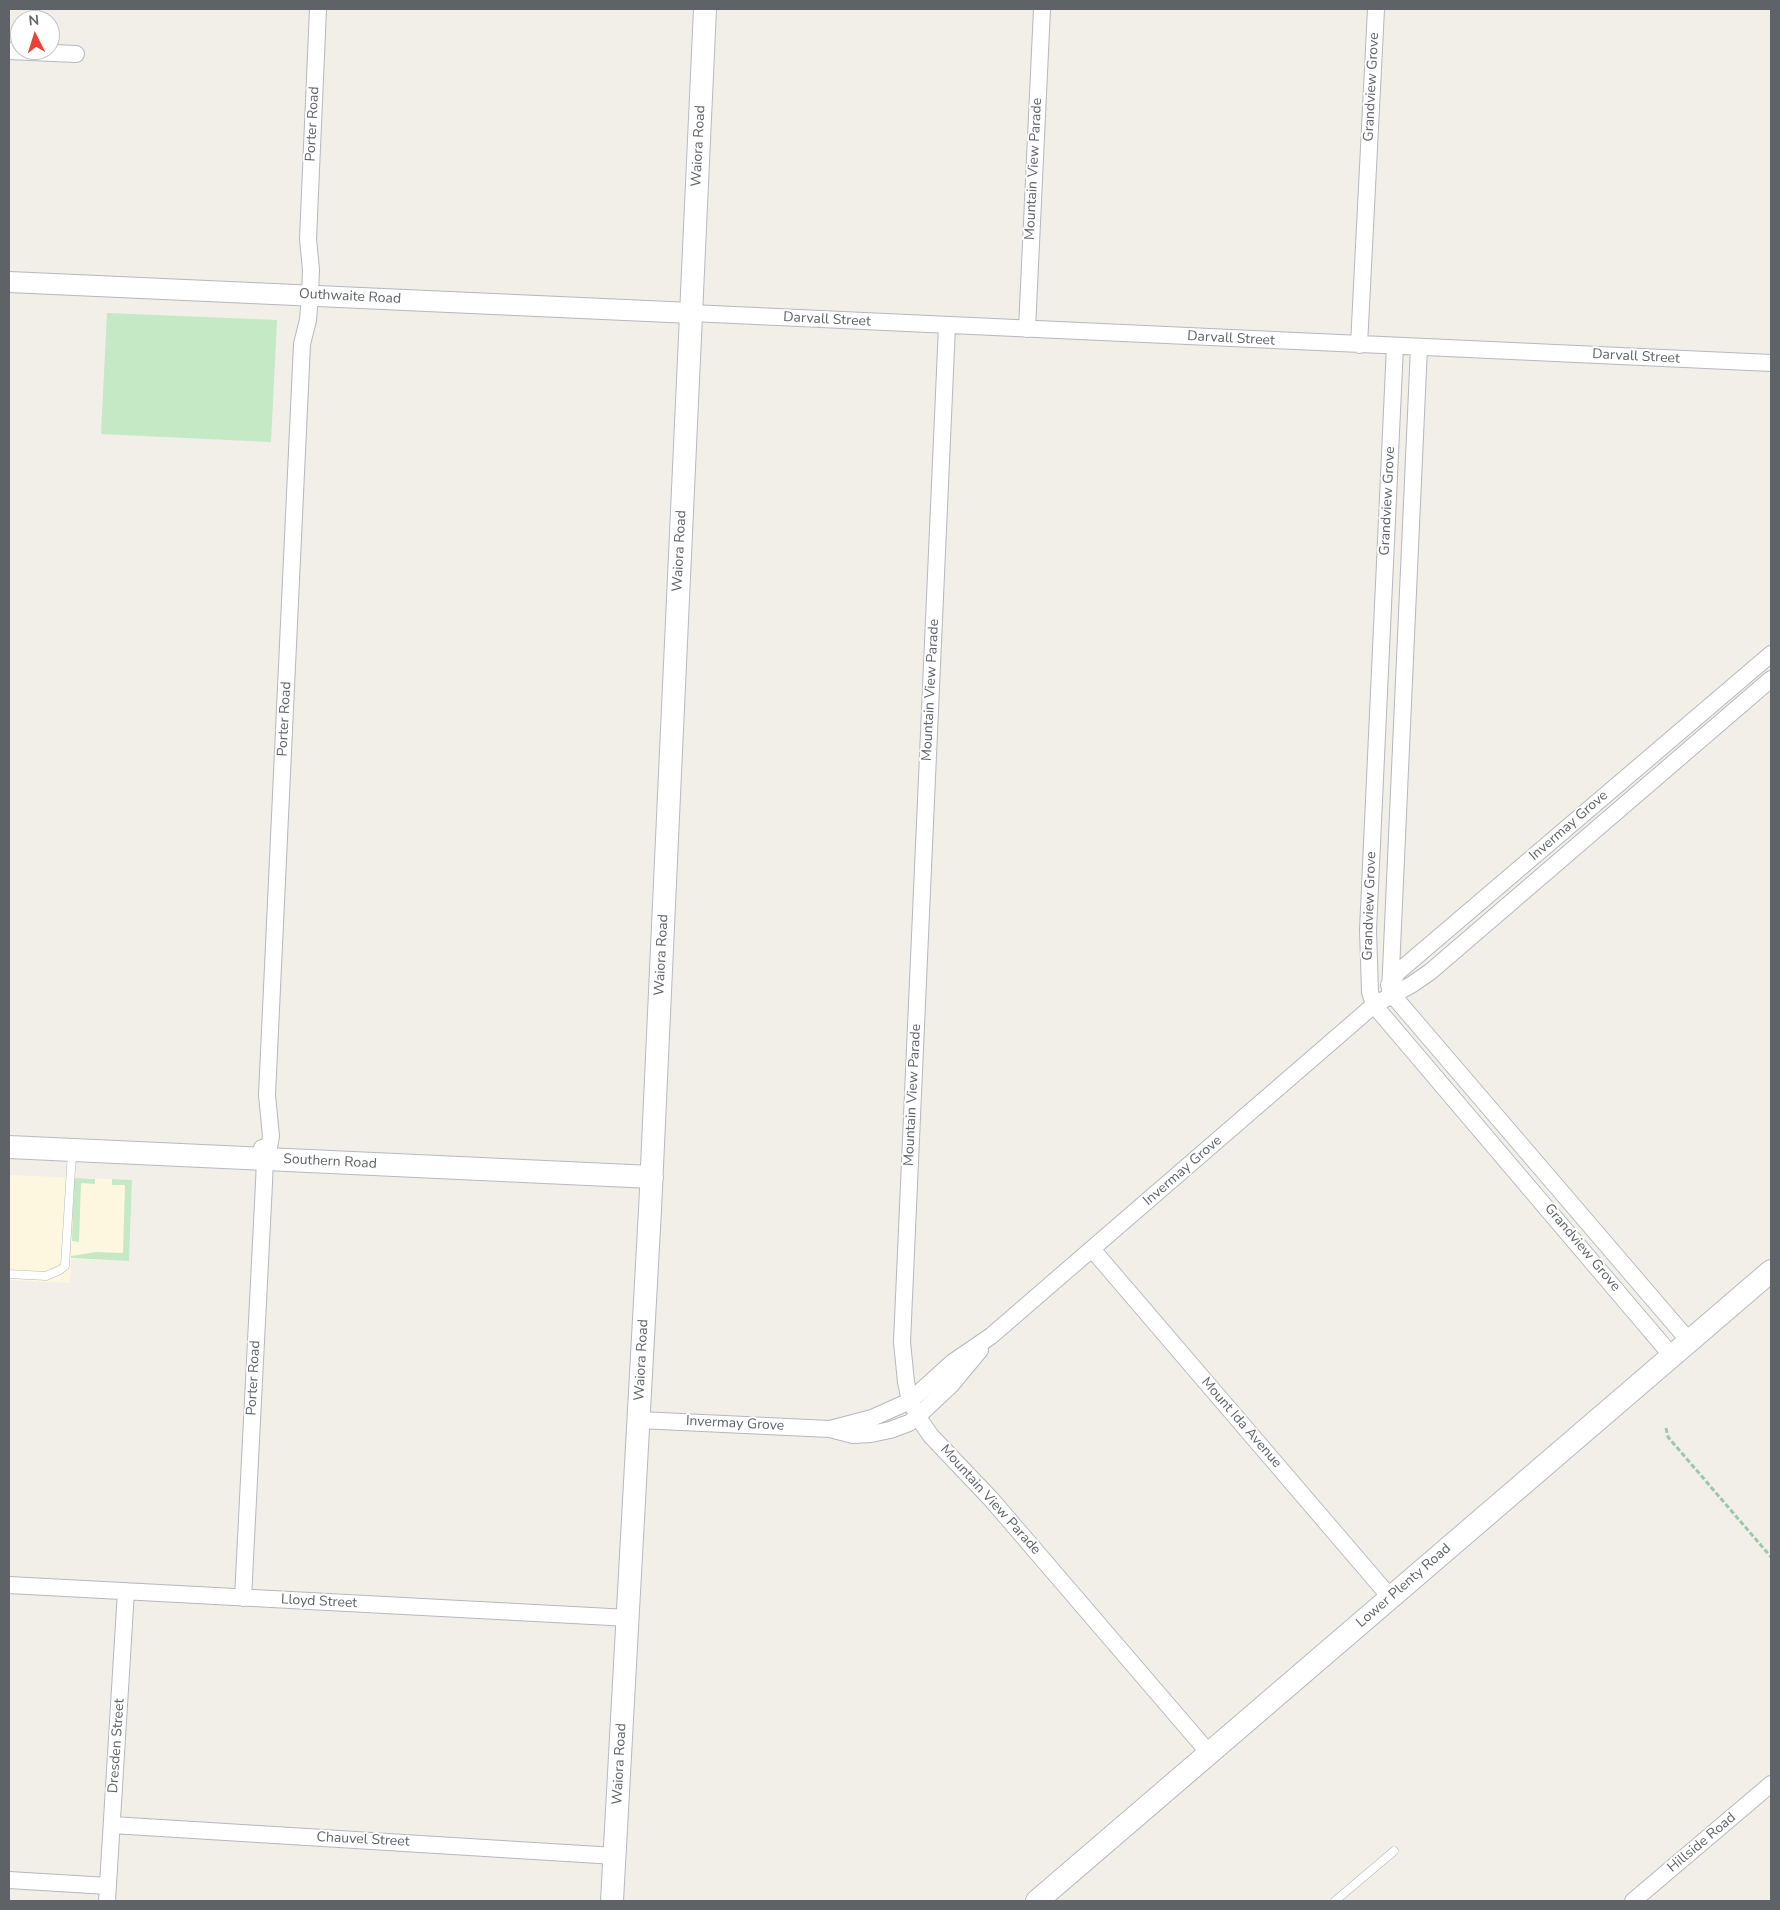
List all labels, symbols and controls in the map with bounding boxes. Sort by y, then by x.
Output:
north arrow [10,10,60,60]
text: N [28,11,40,30]
street label: Grandview Grove [1361,32,1383,142]
street label: Porter Road [303,86,323,162]
street label: Mountain View Parade [1022,98,1046,240]
street label: Waiora Road [688,105,710,187]
street label: Outhwaite Road [299,286,401,308]
street label: Darvall Street [783,309,871,331]
street label: Darvall Street [1187,328,1275,350]
street label: Darvall Street [1592,346,1680,368]
street label: Grandview Grove [1377,446,1399,556]
street label: Waiora Road [669,510,691,592]
street label: Mountain View Parade [919,619,943,761]
street label: Porter Road [275,681,295,757]
street label: Invermay Grove [1526,787,1612,865]
street label: Grandview Grove [1360,851,1380,961]
street label: Waiora Road [651,914,673,996]
street label: Mountain View Parade [901,1024,925,1166]
street label: Invermay Grove [1140,1132,1226,1210]
street label: Southern Road [283,1151,377,1173]
street label: Grandview Grove [1540,1201,1624,1295]
street label: Waiora Road [631,1319,653,1401]
street label: Porter Road [244,1340,264,1416]
street label: Mount Ida Avenue [1197,1374,1285,1472]
street label: Invermay Grove [685,1413,785,1435]
street label: Mountain View Parade [936,1442,1044,1558]
street label: Lower Plenty Road [1353,1540,1455,1632]
street label: Lloyd Street [280,1592,358,1612]
street label: Dresden Street [105,1698,129,1794]
street label: Waiora Road [609,1723,631,1805]
street label: Hillside Road [1664,1810,1740,1876]
street label: Chauvel Street [316,1829,410,1851]

